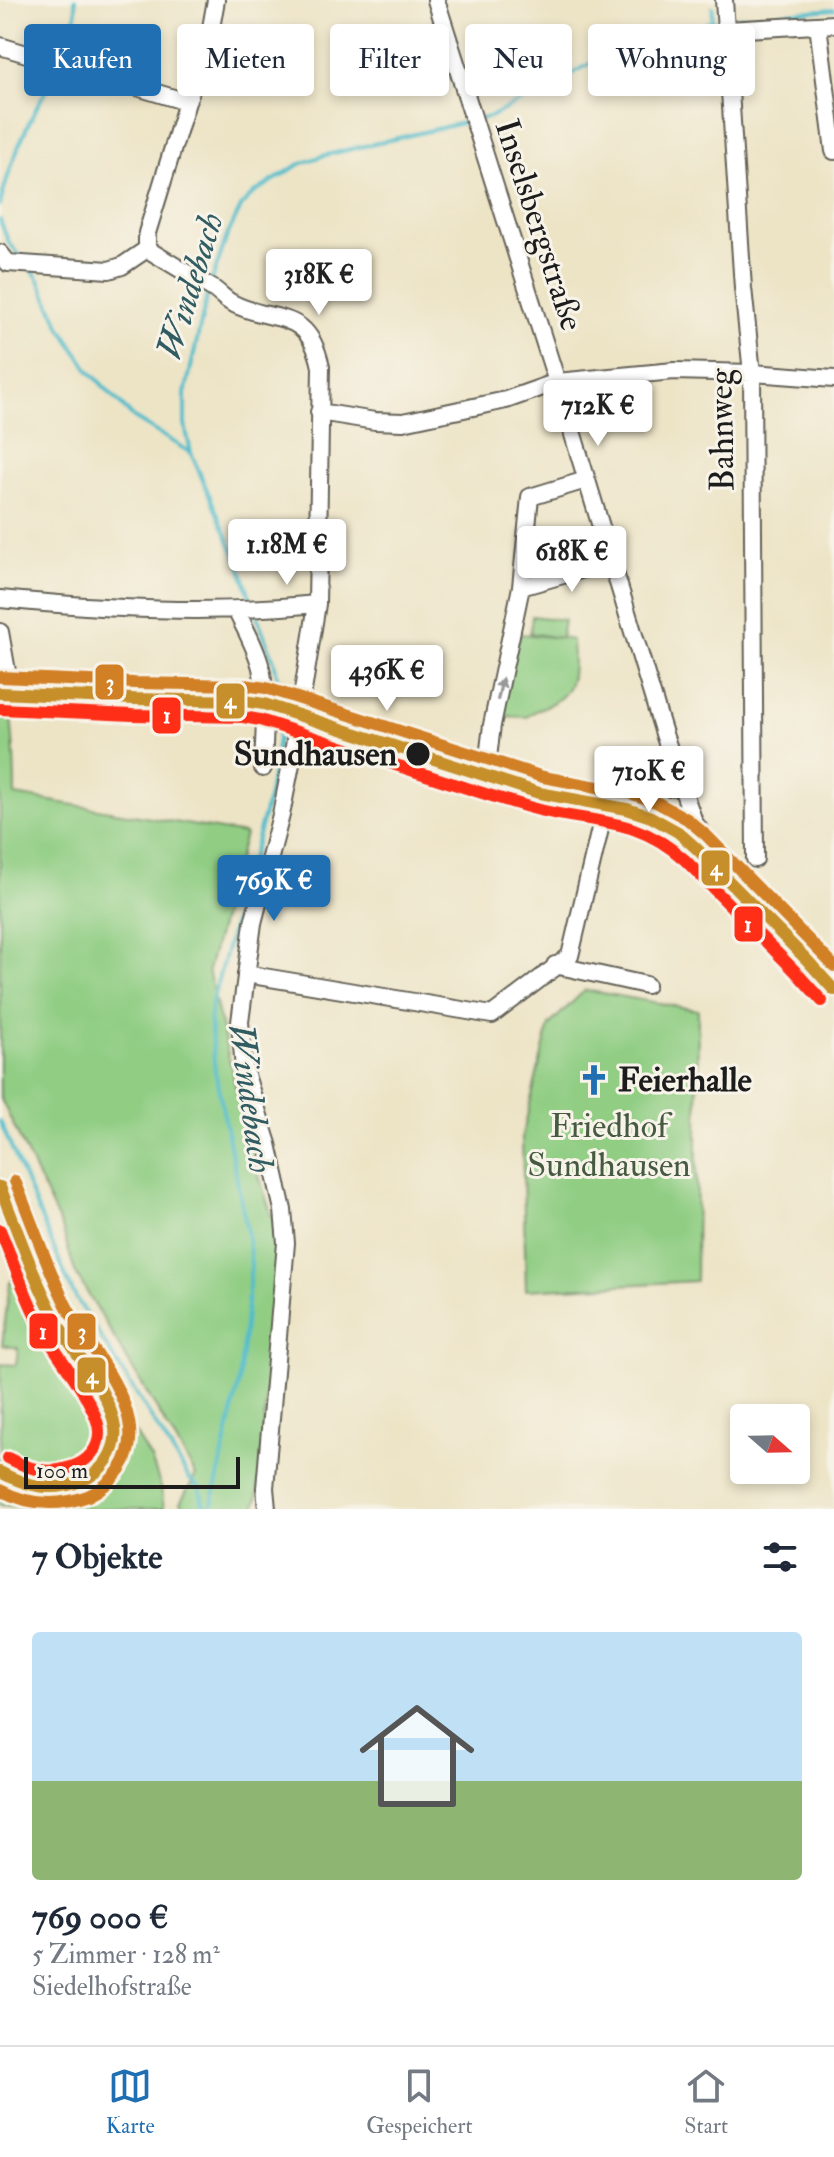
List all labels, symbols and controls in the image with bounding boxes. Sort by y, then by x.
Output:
chip: Kaufen [24,24,161,96]
chip: Mieten [177,24,314,96]
chip: Filter [330,24,449,96]
chip: Neu [465,24,572,96]
chip: Wohnung [588,24,755,96]
street label: Inselsbergstraße [485,114,593,336]
water label: Windebach [146,207,234,365]
pin: 318K € [254,249,384,317]
text: 318K € [284,259,354,291]
street label: Bahnweg [699,367,745,492]
pin: 712K € [533,380,663,448]
text: 712K € [561,390,635,422]
pin: 1.18M € [213,519,361,587]
pin: 618K € [507,526,637,594]
text: 1.18M € [246,529,328,561]
text: 618K € [535,536,609,568]
pin: 436K € [322,645,452,713]
text: 436K € [349,655,425,687]
line badge: 3 [94,663,125,701]
text: 3 [106,669,114,697]
one-way arrow [494,677,507,702]
line badge: 4 [215,682,246,720]
text: 4 [223,687,238,715]
line badge: 1 [151,696,182,735]
text: 1 [163,702,171,730]
place label: Sundhausen [234,733,397,776]
marker: Sundhausen [404,740,432,768]
pin: 710K € [584,746,714,814]
text: 710K € [612,756,686,788]
line badge: 4 [700,849,731,887]
text: 4 [709,854,724,882]
pin: 769K € [209,855,339,923]
text: 769K € [235,865,313,897]
line badge: 1 [733,905,764,943]
text: 1 [744,911,752,939]
water label: Windebach [218,1020,284,1176]
place label: Feierhalle [618,1059,752,1102]
church icon: Feierhalle [577,1063,611,1097]
park label: Friedhof Sundhausen [527,1105,691,1187]
line badge: 1 [28,1312,59,1350]
line badge: 3 [66,1312,97,1351]
text: 1 [39,1318,47,1346]
text: 3 [78,1318,86,1346]
line badge: 4 [76,1356,107,1394]
text: 4 [85,1362,100,1390]
north arrow [730,1404,810,1484]
map controls [730,1404,810,1484]
scale bar [24,1453,240,1489]
text: 100 m [36,1457,88,1485]
icon: filters [758,1535,802,1579]
text: 7 Objekte [32,1536,162,1579]
icon: home [345,1684,489,1828]
text: 769 000 € [32,1896,169,1939]
text: 5 Zimmer · 128 m² [32,1939,220,1971]
text: Siedelhofstraße [32,1971,192,2003]
tab: Karte [106,2064,155,2140]
tab: Gespeichert [366,2064,473,2140]
tab: Start [684,2064,728,2140]

